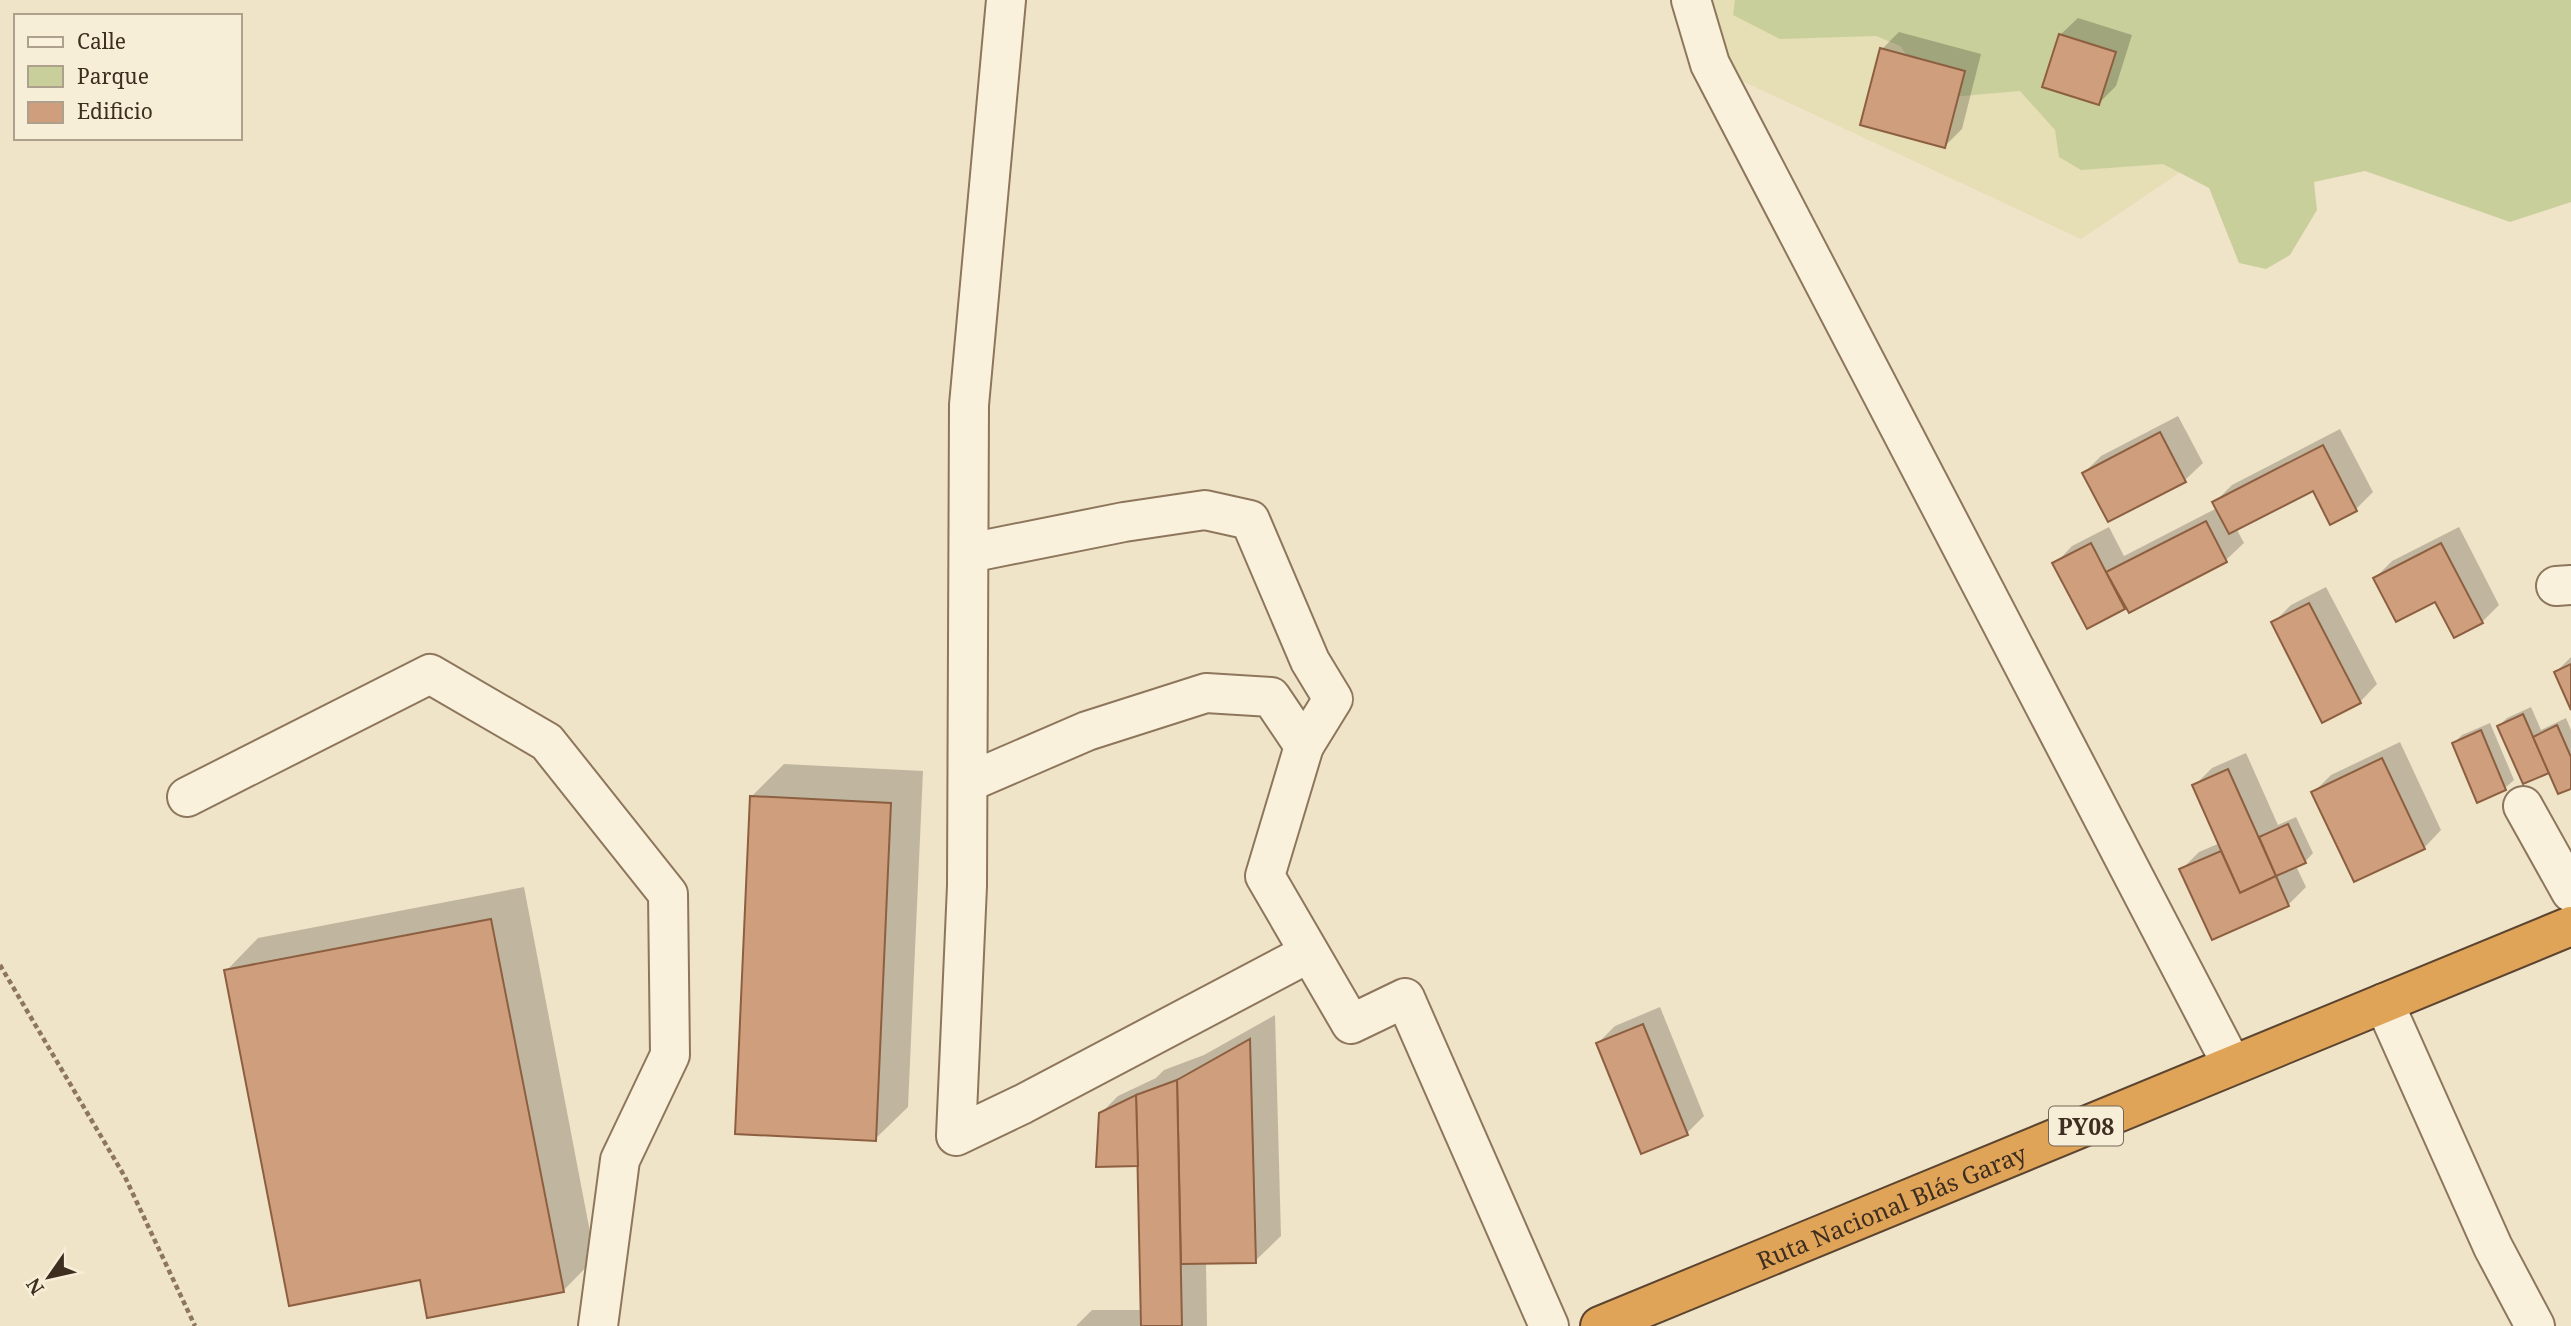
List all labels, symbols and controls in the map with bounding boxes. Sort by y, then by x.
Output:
legend [14,14,242,140]
text: Calle [77,27,126,55]
text: Parque [77,62,149,90]
text: Edificio [77,97,153,125]
road number: PY08 [2049,1106,2123,1146]
street label: Ruta Nacional Blás Garay [1751,1136,2032,1276]
north arrow [14,1242,84,1312]
text: N [20,1273,50,1300]

